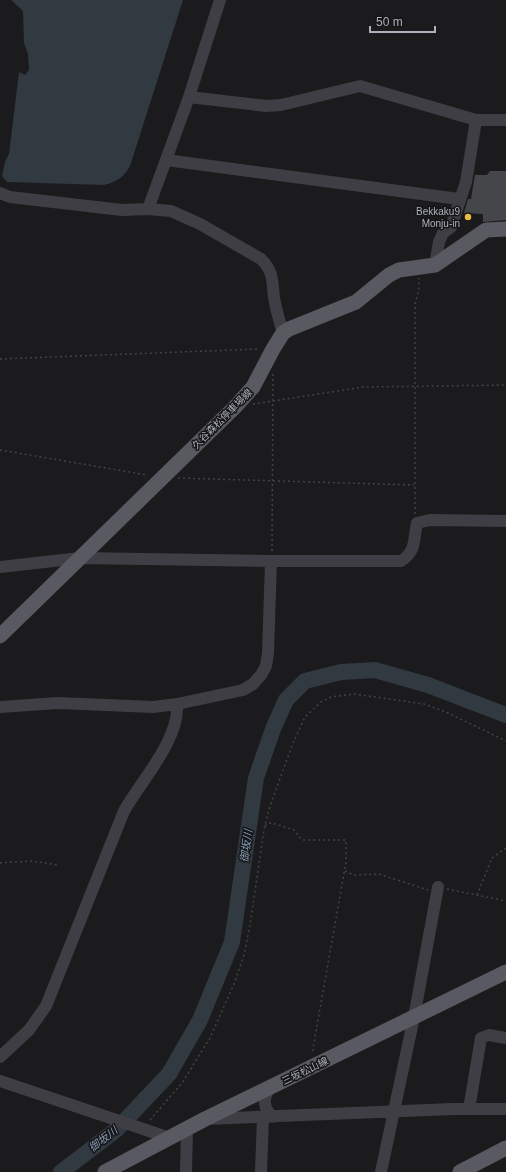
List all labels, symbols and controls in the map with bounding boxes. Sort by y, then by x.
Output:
scale bar [370,8,435,34]
text: 50 m [376,15,403,29]
place label: Bekkaku9 Monju-in [416,206,460,229]
marker: Bekkaku9 Monju-in [463,212,473,222]
street label: 久谷森松停車場線 [190,387,254,451]
water label: 御坂川 [238,828,254,863]
street label: 三坂松山線 [280,1055,330,1087]
water label: 御坂川 [86,1123,120,1154]

